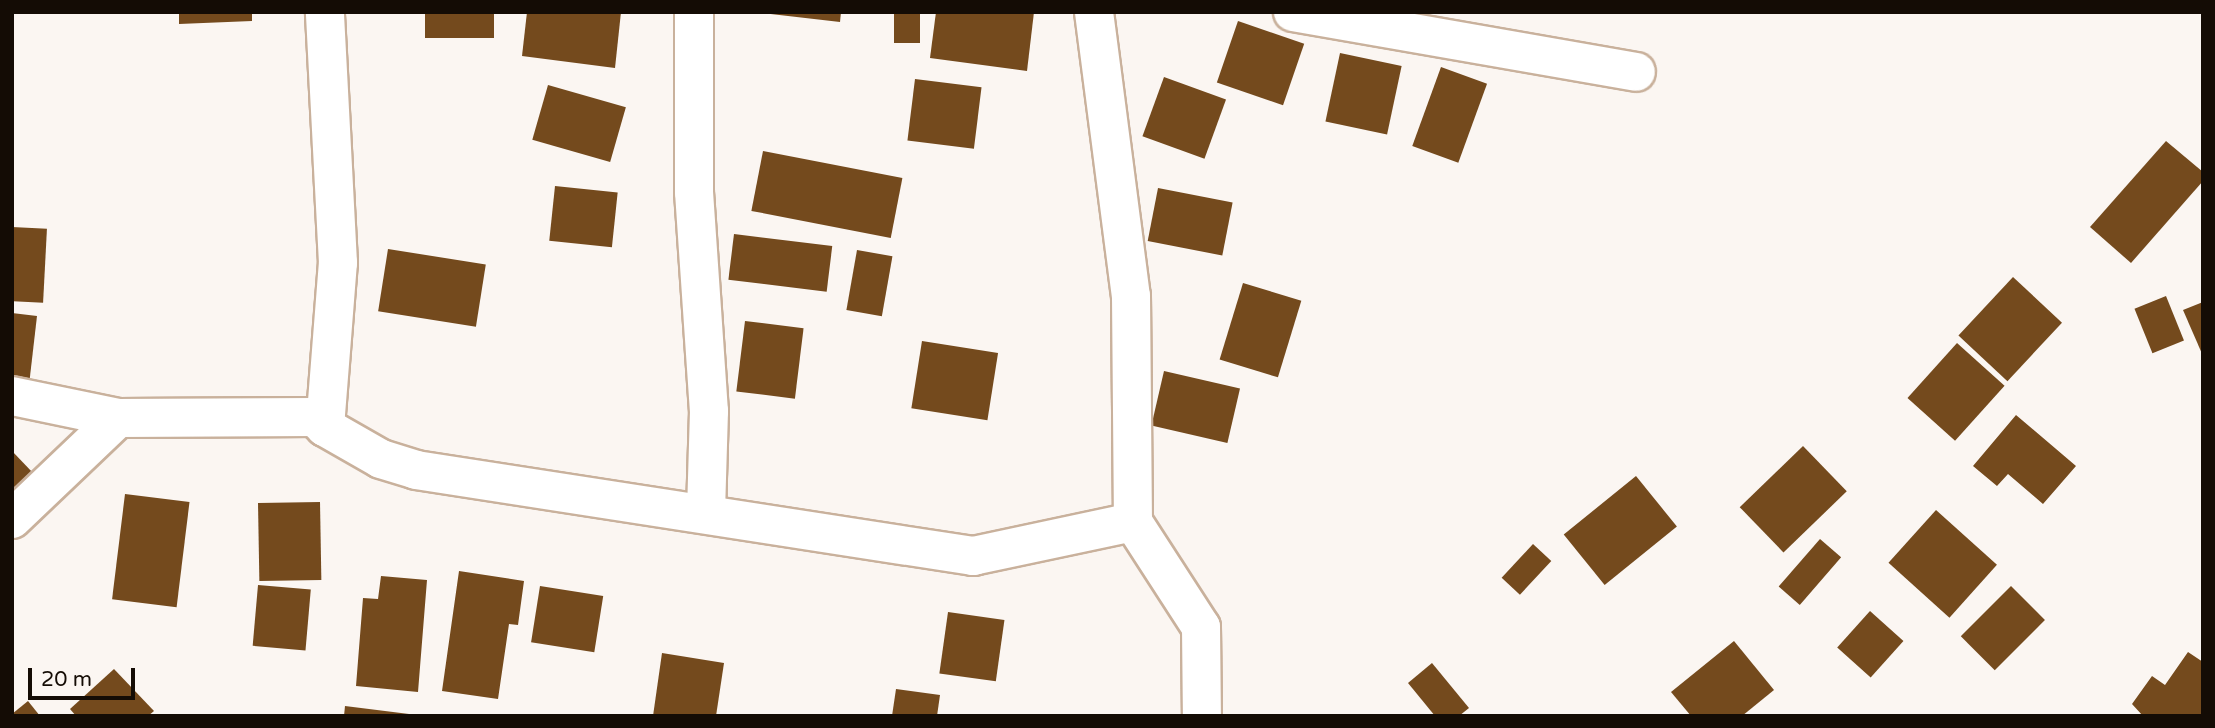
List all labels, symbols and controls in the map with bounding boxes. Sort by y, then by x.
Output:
scale bar [32,654,138,698]
text: 20 m [41,667,92,692]

